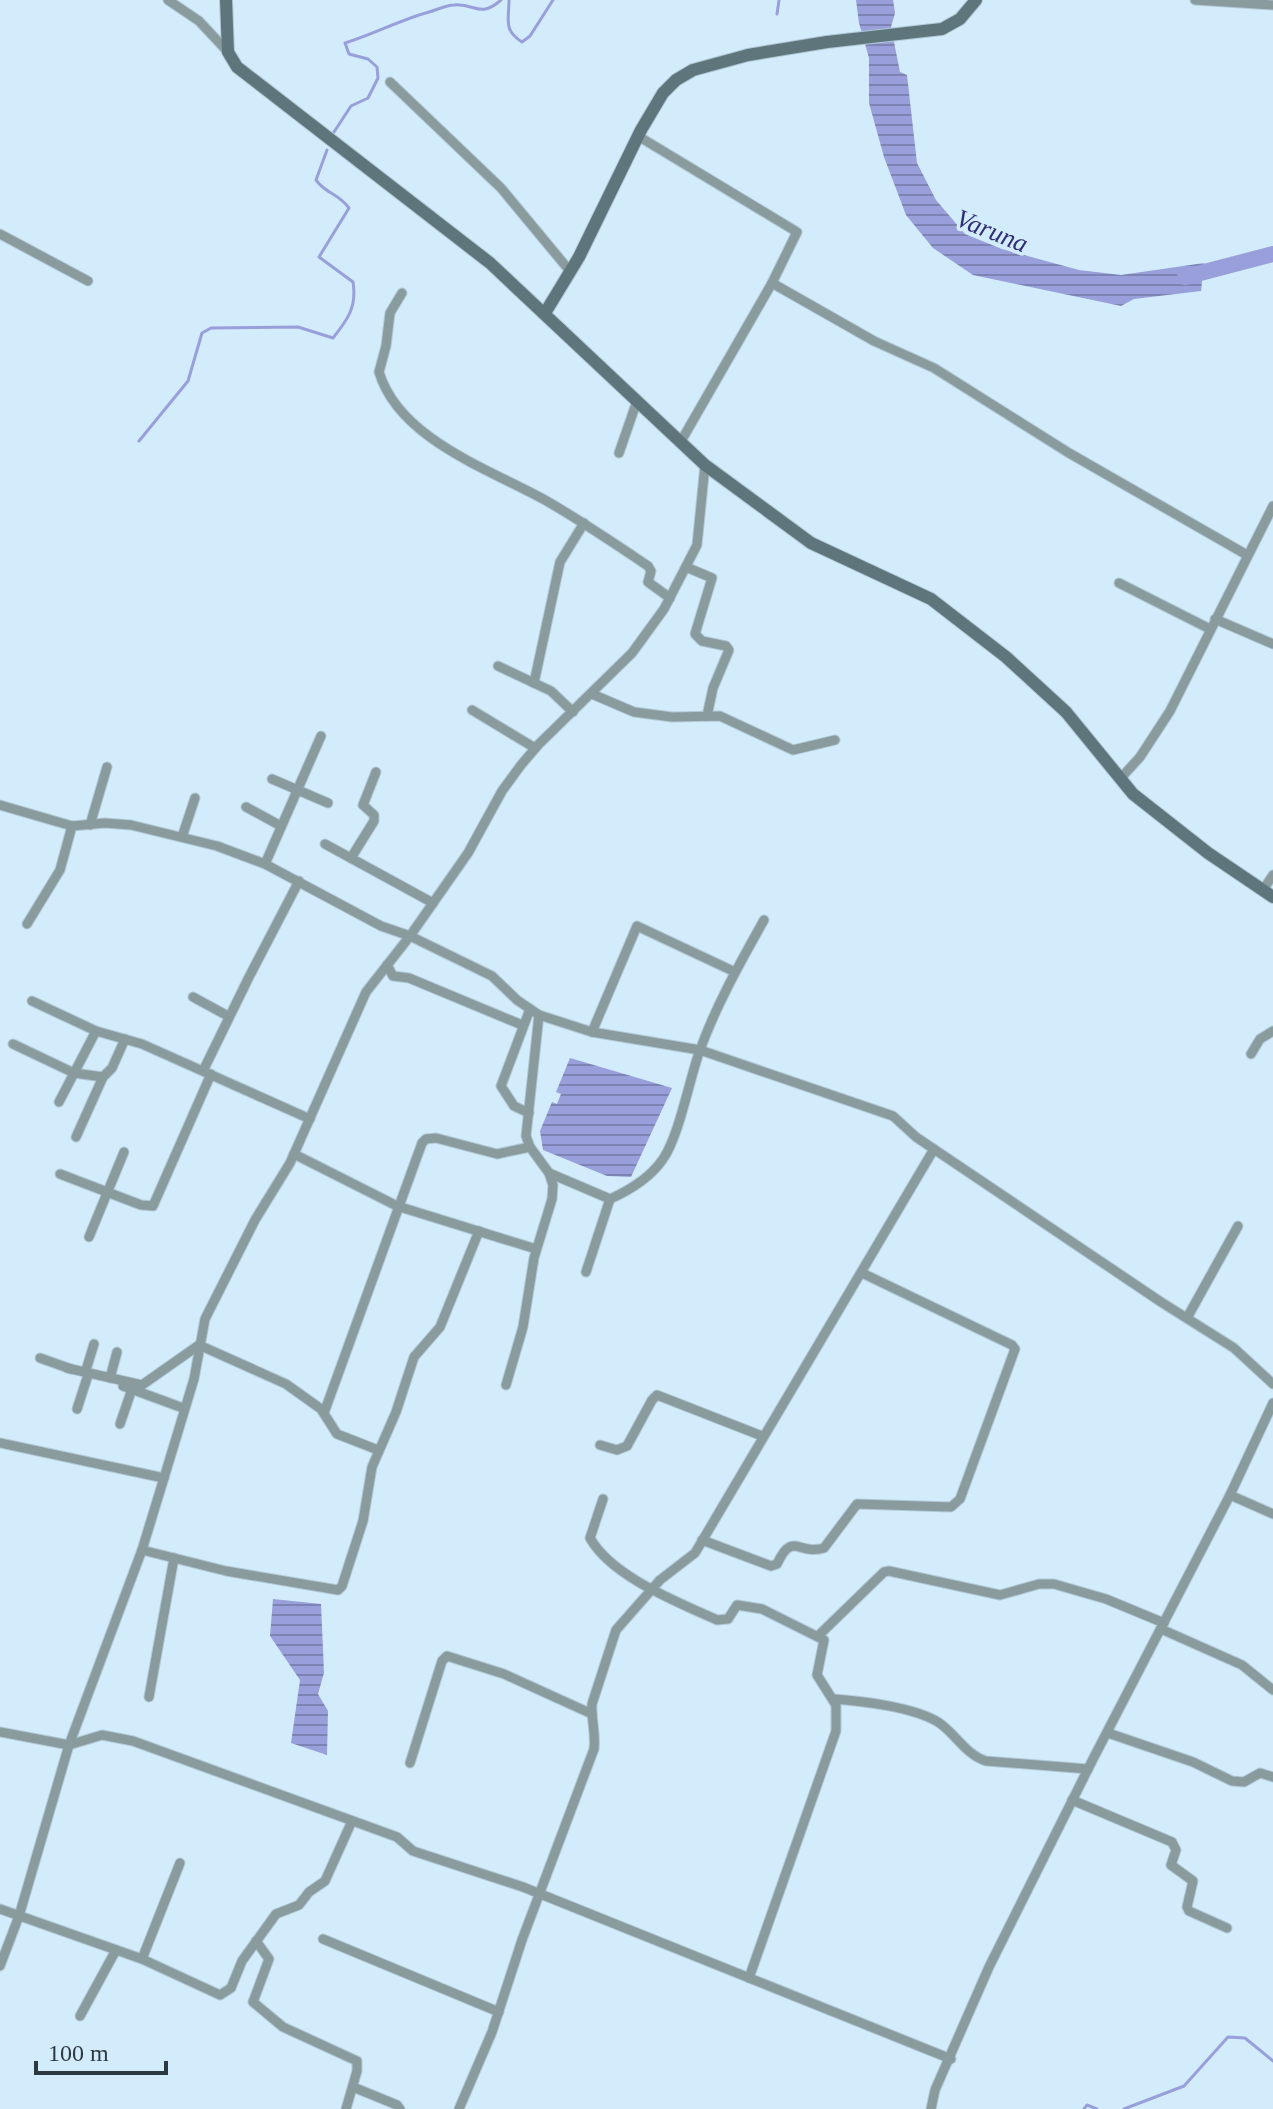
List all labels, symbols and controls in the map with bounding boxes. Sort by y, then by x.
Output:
water label: Varuna [952,203,1032,259]
scale bar [36,2025,166,2075]
text: 100 m [48,2040,109,2066]

